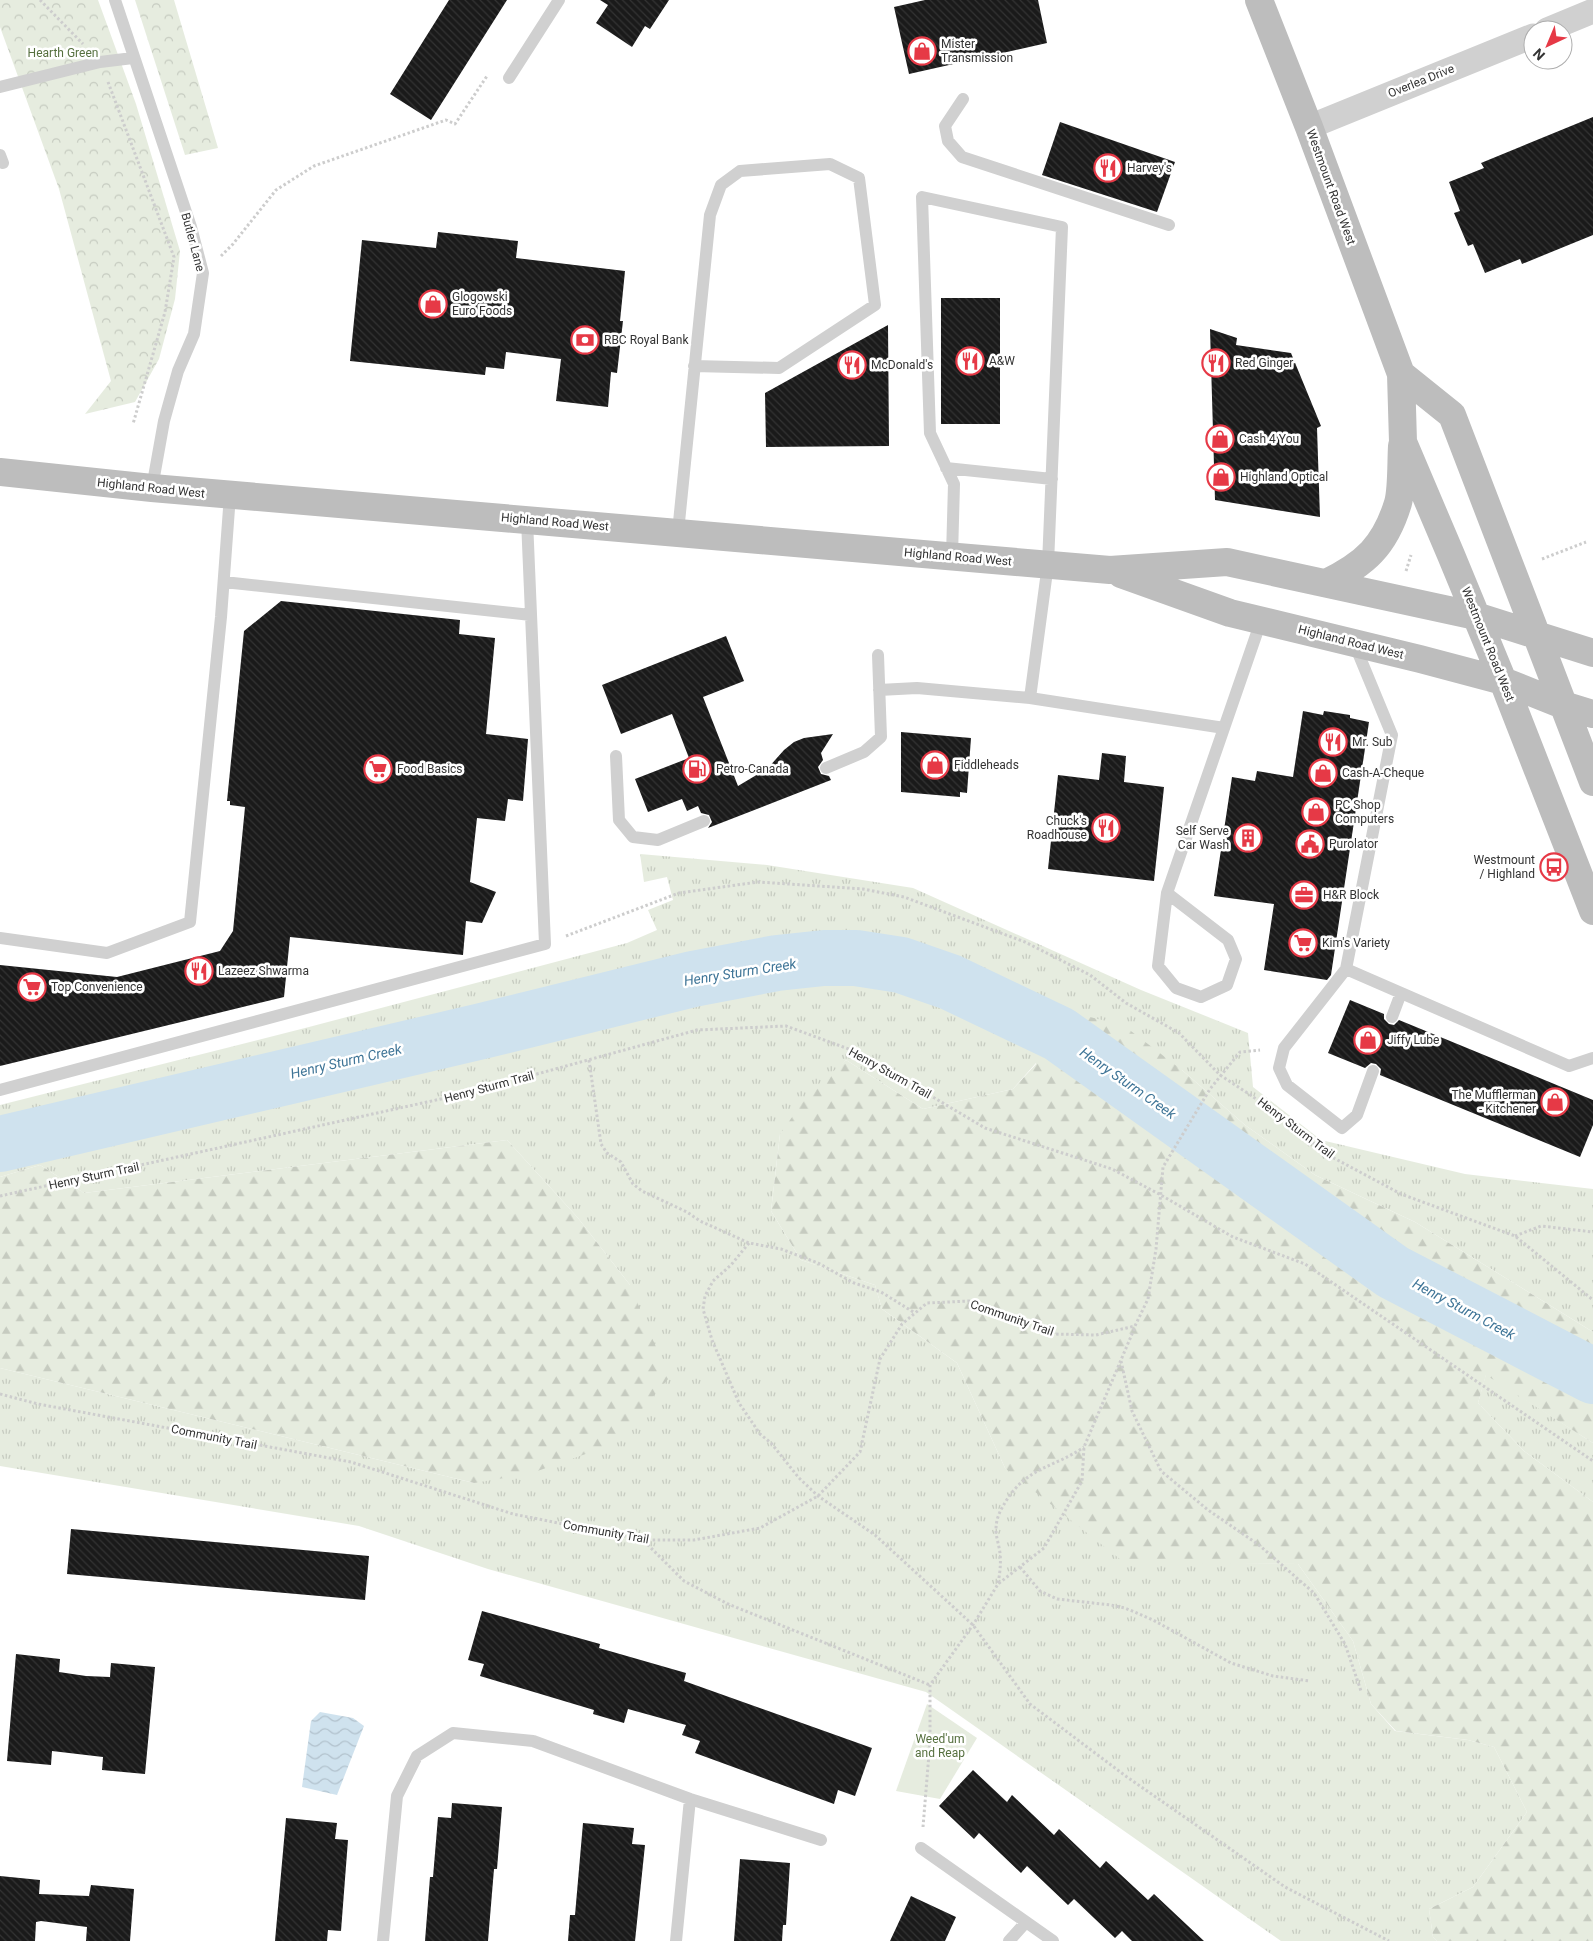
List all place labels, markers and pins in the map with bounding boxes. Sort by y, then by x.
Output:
shop icon: Mister Transmission [907,36,937,66]
place label: Mister Transmission [941,37,1013,65]
restaurant icon: Harvey's [1093,153,1123,183]
place label: Harvey's [1127,161,1172,175]
shop icon: Glogowski Euro Foods [418,289,448,319]
place label: Glogowski Euro Foods [452,290,512,318]
bank icon: RBC Royal Bank [570,325,600,355]
place label: RBC Royal Bank [604,333,689,347]
restaurant icon: A&W [955,346,985,376]
restaurant icon: Red Ginger [1201,348,1231,378]
restaurant icon: McDonald's [837,350,867,380]
place label: A&W [989,354,1015,368]
place label: Red Ginger [1235,356,1293,370]
place label: McDonald's [871,358,933,372]
shop icon: Cash 4 You [1205,424,1235,454]
place label: Cash 4 You [1239,432,1299,446]
shop icon: Highland Optical [1206,462,1236,492]
place label: Highland Optical [1240,470,1328,484]
restaurant icon: Mr. Sub [1318,727,1348,757]
place label: Mr. Sub [1352,735,1393,749]
shop icon: Fiddleheads [920,750,950,780]
supermarket icon: Food Basics [363,754,393,784]
fuel station icon: Petro-Canada [682,754,712,784]
place label: Fiddleheads [954,758,1019,772]
shop icon: Cash-A-Cheque [1308,758,1338,788]
place label: Food Basics [397,762,463,776]
place label: Petro-Canada [716,762,789,776]
place label: Cash-A-Cheque [1342,766,1424,780]
shop icon: PC Shop Computers [1301,797,1331,827]
place label: PC Shop Computers [1335,798,1394,826]
restaurant icon: Chuck's Roadhouse [1091,813,1121,843]
place label: Chuck's Roadhouse [1027,814,1087,842]
building icon: Self Serve Car Wash [1233,823,1263,853]
place label: Self Serve Car Wash [1176,824,1229,852]
public building icon: Purolator [1295,829,1325,859]
place label: Purolator [1329,837,1378,851]
bus stop icon: Westmount / Highland [1539,852,1569,882]
place label: Westmount / Highland [1474,853,1535,881]
office icon: H&R Block [1289,880,1319,910]
place label: H&R Block [1323,888,1380,902]
supermarket icon: Kim's Variety [1288,928,1318,958]
place label: Kim's Variety [1322,936,1390,950]
restaurant icon: Lazeez Shwarma [184,956,214,986]
place label: Lazeez Shwarma [218,964,309,978]
supermarket icon: Top Convenience [17,972,47,1002]
place label: Top Convenience [51,980,143,994]
shop icon: Jiffy Lube [1353,1025,1383,1055]
place label: Jiffy Lube [1387,1033,1439,1047]
shop icon: The Mufflerman - Kitchener [1540,1087,1570,1117]
place label: The Mufflerman - Kitchener [1451,1088,1536,1116]

